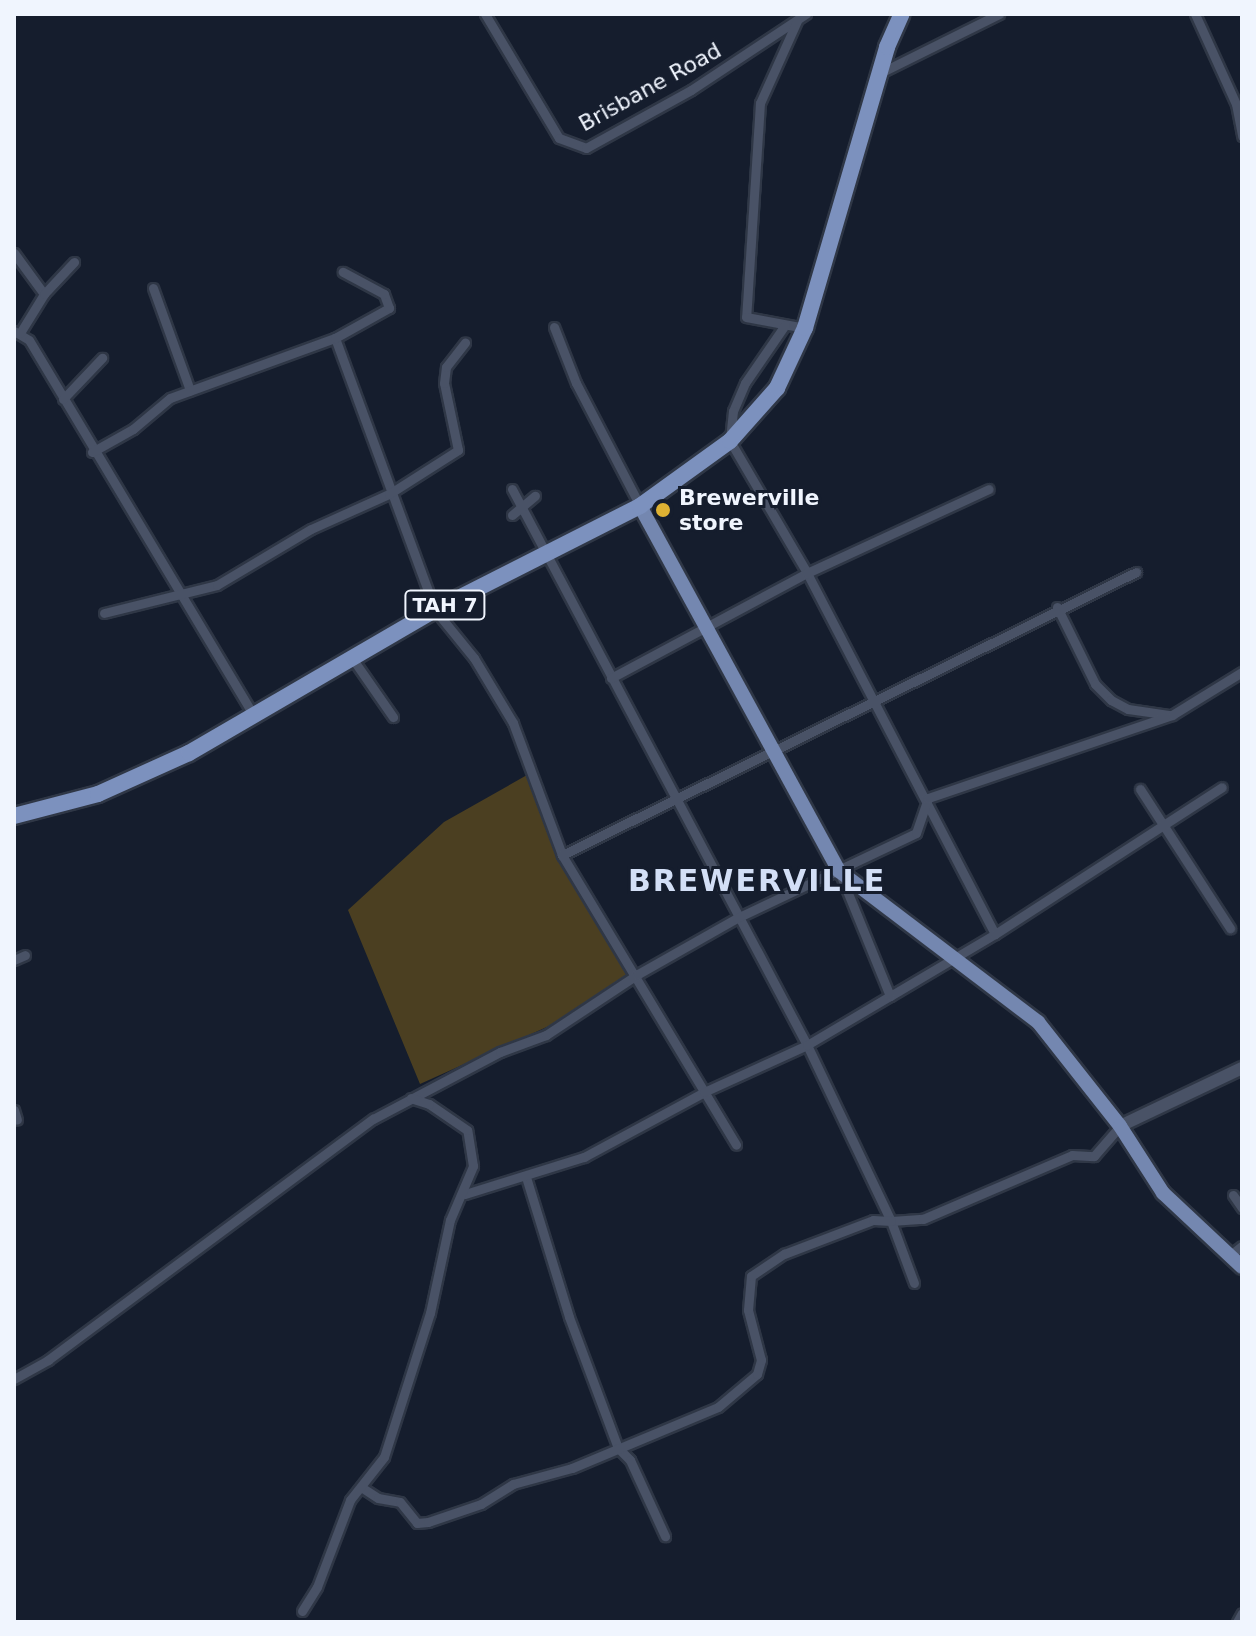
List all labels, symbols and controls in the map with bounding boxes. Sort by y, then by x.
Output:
street label: Brisbane Road [574,37,726,137]
place label: Brewerville store [679,484,820,536]
marker: Brewerville store [654,501,672,519]
road number: TAH 7 [403,589,487,621]
district label: BREWERVILLE [628,863,886,899]

